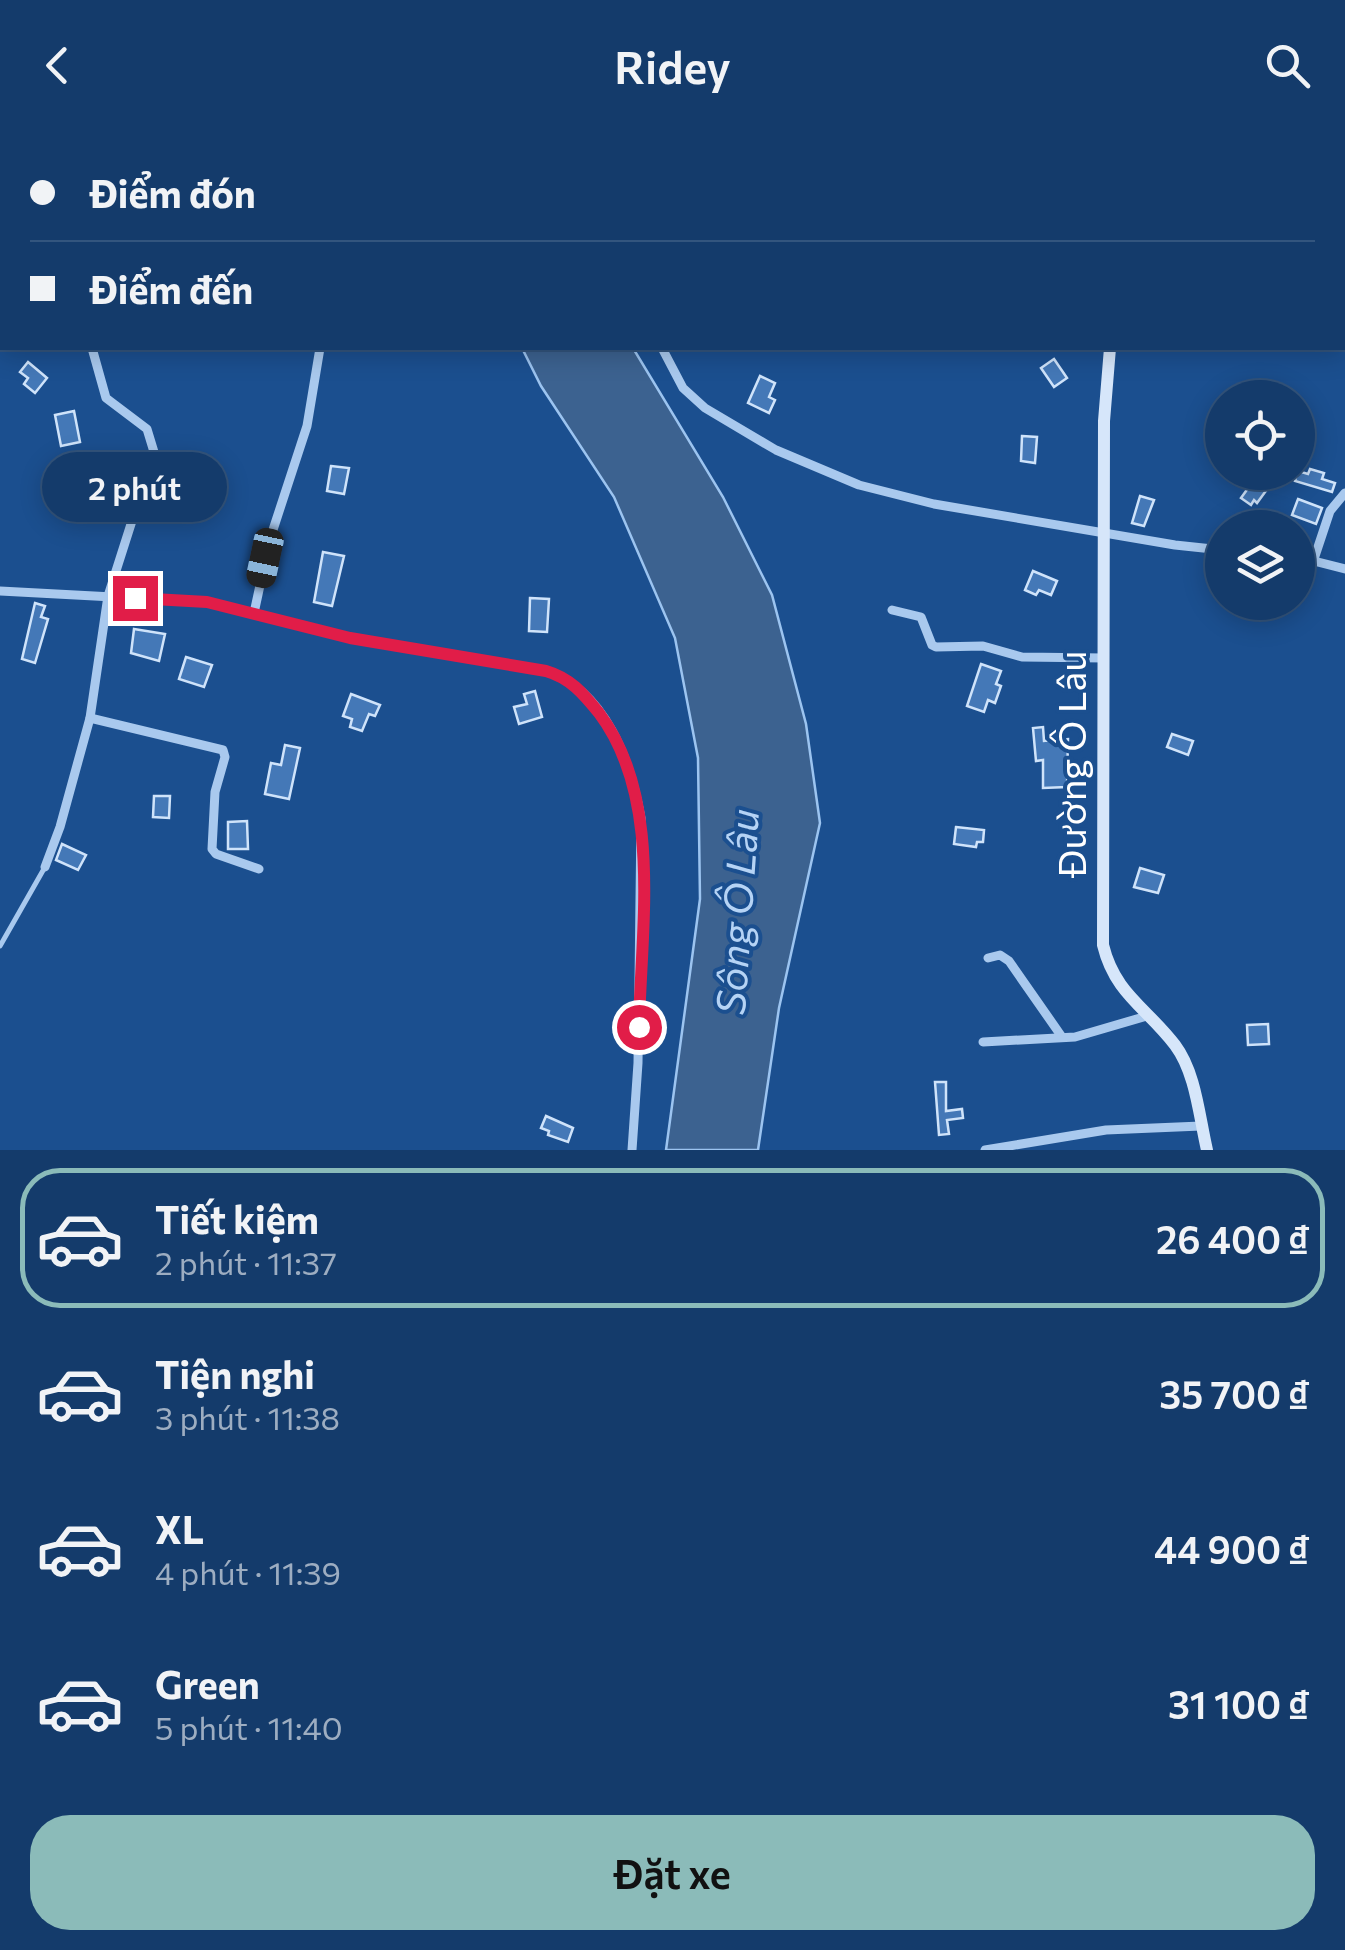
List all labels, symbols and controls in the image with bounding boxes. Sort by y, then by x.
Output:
icon: back [30,38,85,93]
text: Ridey [614,38,731,93]
icon: search [1260,38,1315,93]
text: Điểm đón [90,169,256,216]
text: Điểm đến [90,265,253,312]
map controls [1205,380,1315,620]
button: locate [1205,380,1315,490]
callout: 2 phút [42,453,228,523]
text: 2 phút [88,467,181,507]
button: layers [1205,510,1315,620]
car [244,526,286,590]
route end [113,576,158,621]
street label: Đường Ô Lâu [1047,651,1094,878]
water label: Sông Ô Lâu [704,807,767,1016]
route start [617,1005,662,1050]
icon: car [35,1193,125,1283]
text: Tiết kiệm [155,1195,319,1242]
text: 26 400 ₫ [1156,1215,1310,1262]
text: 2 phút · 11:37 [155,1242,337,1282]
icon: car [35,1348,125,1438]
text: Tiện nghi [155,1350,315,1397]
text: 35 700 ₫ [1159,1370,1310,1417]
text: 3 phút · 11:38 [155,1397,340,1437]
icon: car [35,1503,125,1593]
text: XL [155,1505,204,1552]
text: 44 900 ₫ [1154,1525,1310,1572]
text: 4 phút · 11:39 [155,1552,341,1592]
icon: car [35,1658,125,1748]
text: Green [155,1660,260,1707]
text: 31 100 ₫ [1168,1680,1310,1727]
text: 5 phút · 11:40 [155,1707,343,1747]
button: Đặt xe [30,1815,1315,1930]

